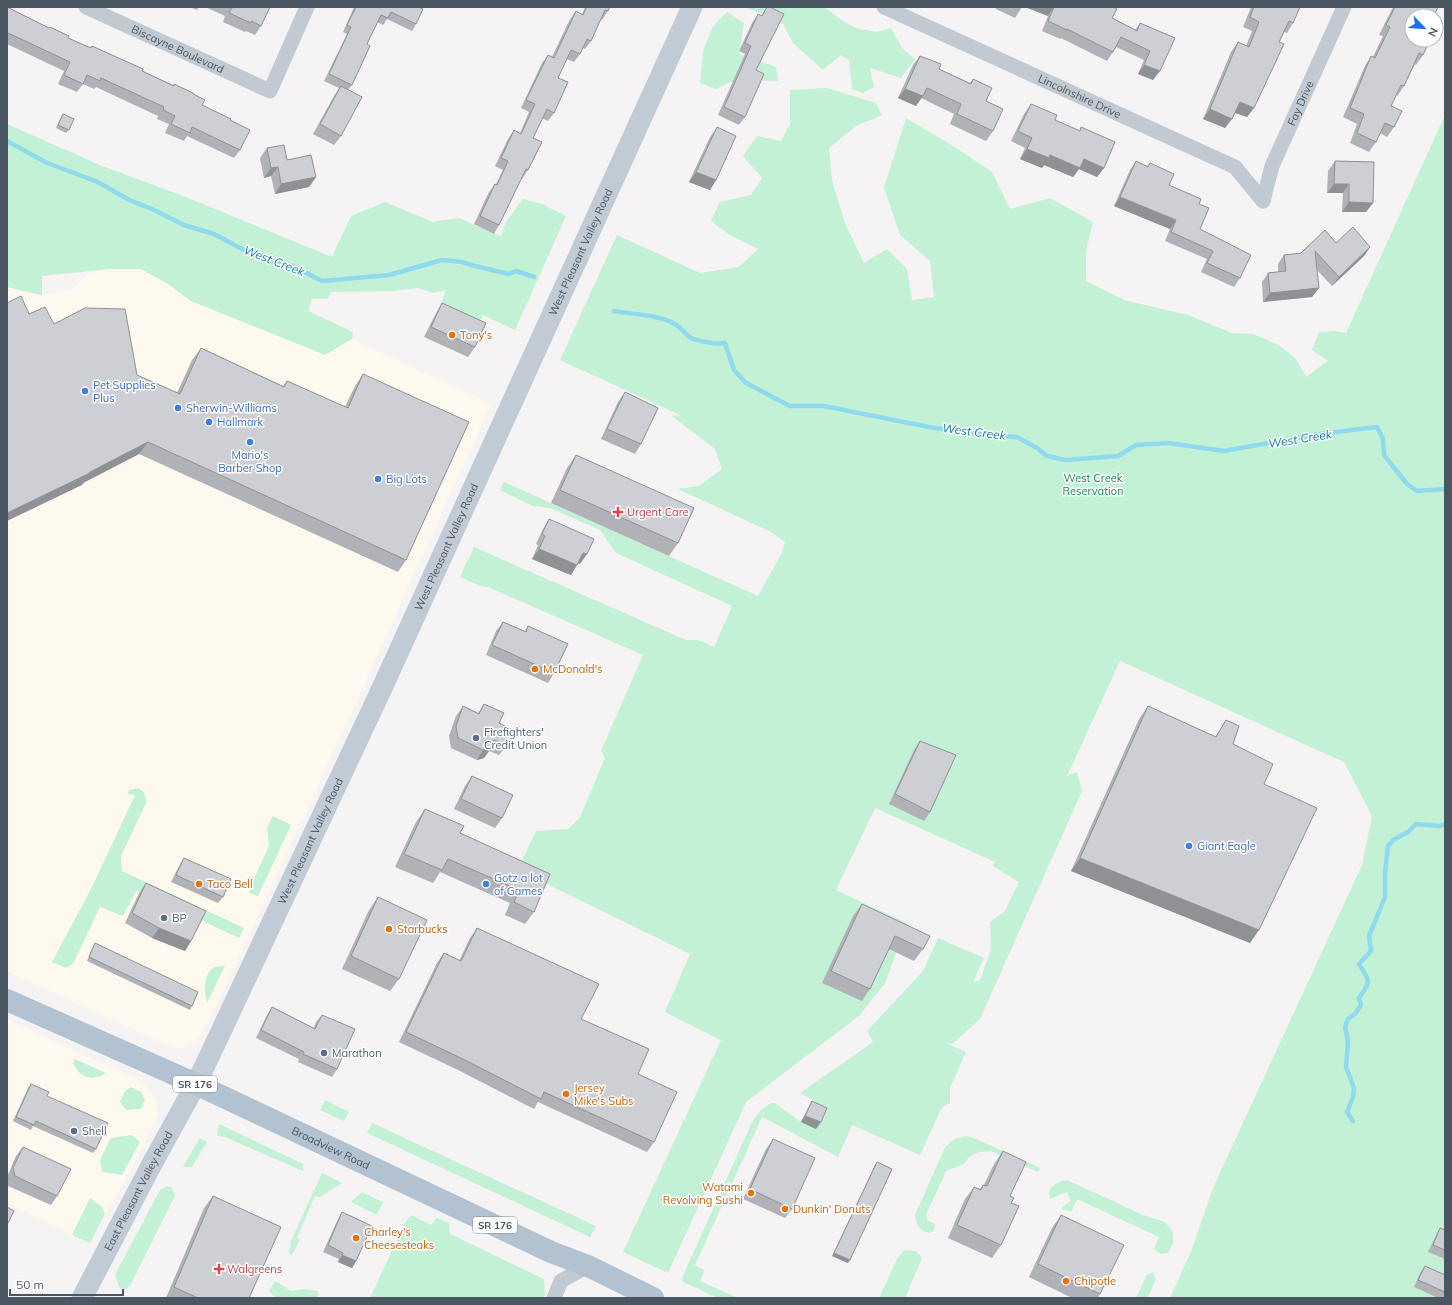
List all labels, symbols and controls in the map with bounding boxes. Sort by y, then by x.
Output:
north arrow [1404,8,1444,48]
street label: Biscayne Boulevard [129,22,226,76]
text: N [1425,26,1441,39]
street label: Lincolnshire Drive [1036,71,1123,121]
street label: Fay Drive [1284,79,1317,128]
street label: West Pleasant Valley Road [546,186,615,318]
water label: West Creek [242,242,308,279]
place label: Tony's [460,328,492,342]
marker: Tony's [447,330,457,340]
place label: Pet Supplies Plus [93,378,156,405]
marker: Pet Supplies Plus [80,386,90,396]
place label: Sherwin-Williams [186,401,277,415]
marker: Sherwin-Williams [173,403,183,413]
place label: Hallmark [217,415,264,429]
marker: Hallmark [204,417,214,427]
water label: West Creek [941,420,1008,443]
water label: West Creek [1267,426,1334,451]
marker: Mario's Barber Shop [245,437,255,447]
place label: Mario's Barber Shop [218,448,282,475]
park label: West Creek Reservation [1063,471,1123,498]
place label: Big Lots [386,472,427,486]
marker: Big Lots [373,474,383,484]
street label: West Pleasant Valley Road [411,481,481,613]
place label: Urgent Care [627,505,689,519]
marker: Urgent Care [612,506,624,518]
place label: McDonald's [543,662,603,676]
marker: McDonald's [530,664,540,674]
place label: Firefighters' Credit Union [484,725,547,752]
marker: Firefighters' Credit Union [471,733,481,743]
street label: West Pleasant Valley Road [275,776,346,906]
place label: Giant Eagle [1197,839,1256,853]
marker: Giant Eagle [1184,841,1194,851]
place label: Gotz a lot of Games [494,871,543,898]
place label: Taco Bell [207,877,253,891]
marker: Taco Bell [194,879,204,889]
marker: Gotz a lot of Games [481,879,491,889]
place label: BP [172,911,187,925]
marker: BP [159,913,169,923]
place label: Starbucks [397,922,448,936]
marker: Starbucks [384,924,394,934]
place label: Marathon [332,1046,382,1060]
marker: Marathon [319,1048,329,1058]
road number: SR 176 [173,1076,217,1092]
place label: Jersey Mike's Subs [574,1081,634,1108]
marker: Jersey Mike's Subs [561,1089,571,1099]
street label: Broadview Road [290,1123,372,1172]
place label: Shell [82,1124,107,1138]
marker: Shell [69,1126,79,1136]
street label: East Pleasant Valley Road [101,1129,176,1253]
place label: Watami Revolving Sushi [663,1180,743,1207]
marker: Watami Revolving Sushi [746,1188,756,1198]
place label: Dunkin' Donuts [793,1202,871,1216]
marker: Dunkin' Donuts [780,1204,790,1214]
road number: SR 176 [473,1217,517,1233]
place label: Charley's Cheesesteaks [364,1225,434,1252]
marker: Charley's Cheesesteaks [351,1233,361,1243]
place label: Walgreens [227,1262,282,1276]
marker: Walgreens [214,1264,224,1274]
scale bar [10,1271,123,1297]
place label: Chipotle [1074,1274,1116,1288]
marker: Chipotle [1061,1276,1071,1286]
text: 50 m [16,1277,44,1292]

